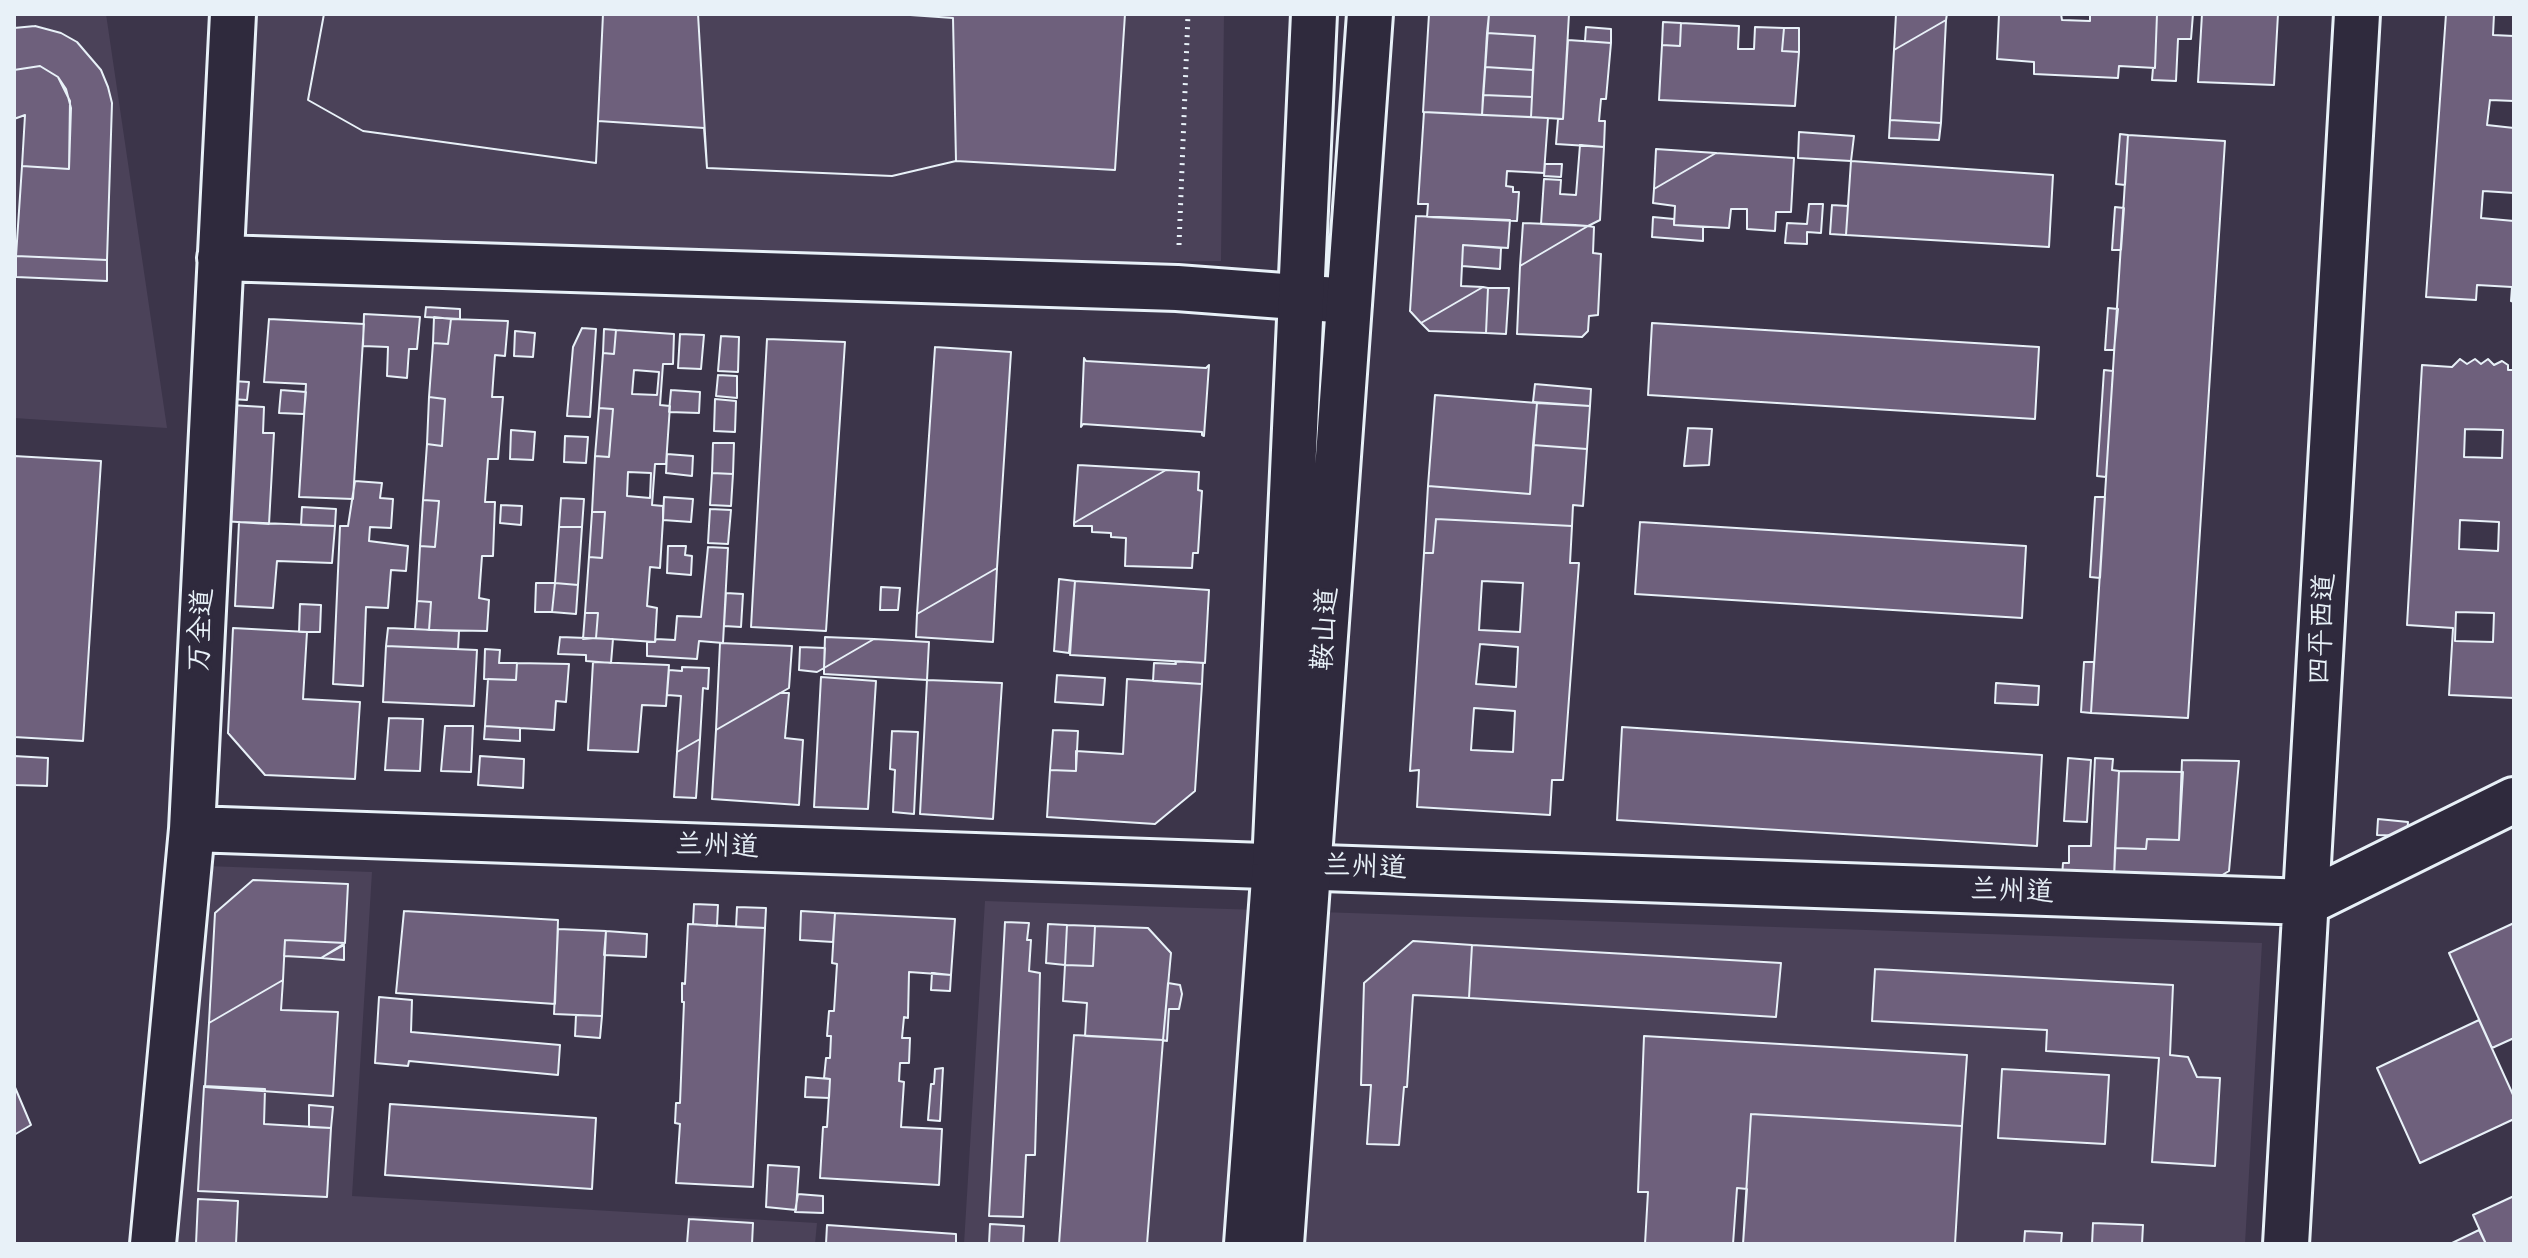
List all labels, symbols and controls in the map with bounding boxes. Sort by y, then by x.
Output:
street label: 四平西道 [2303,572,2343,686]
street label: 鞍山道 [1306,586,1346,672]
street label: 万全道 [183,587,221,673]
street label: 兰州道 [674,829,760,865]
street label: 兰州道 [1322,850,1408,886]
street label: 兰州道 [1969,874,2055,910]

